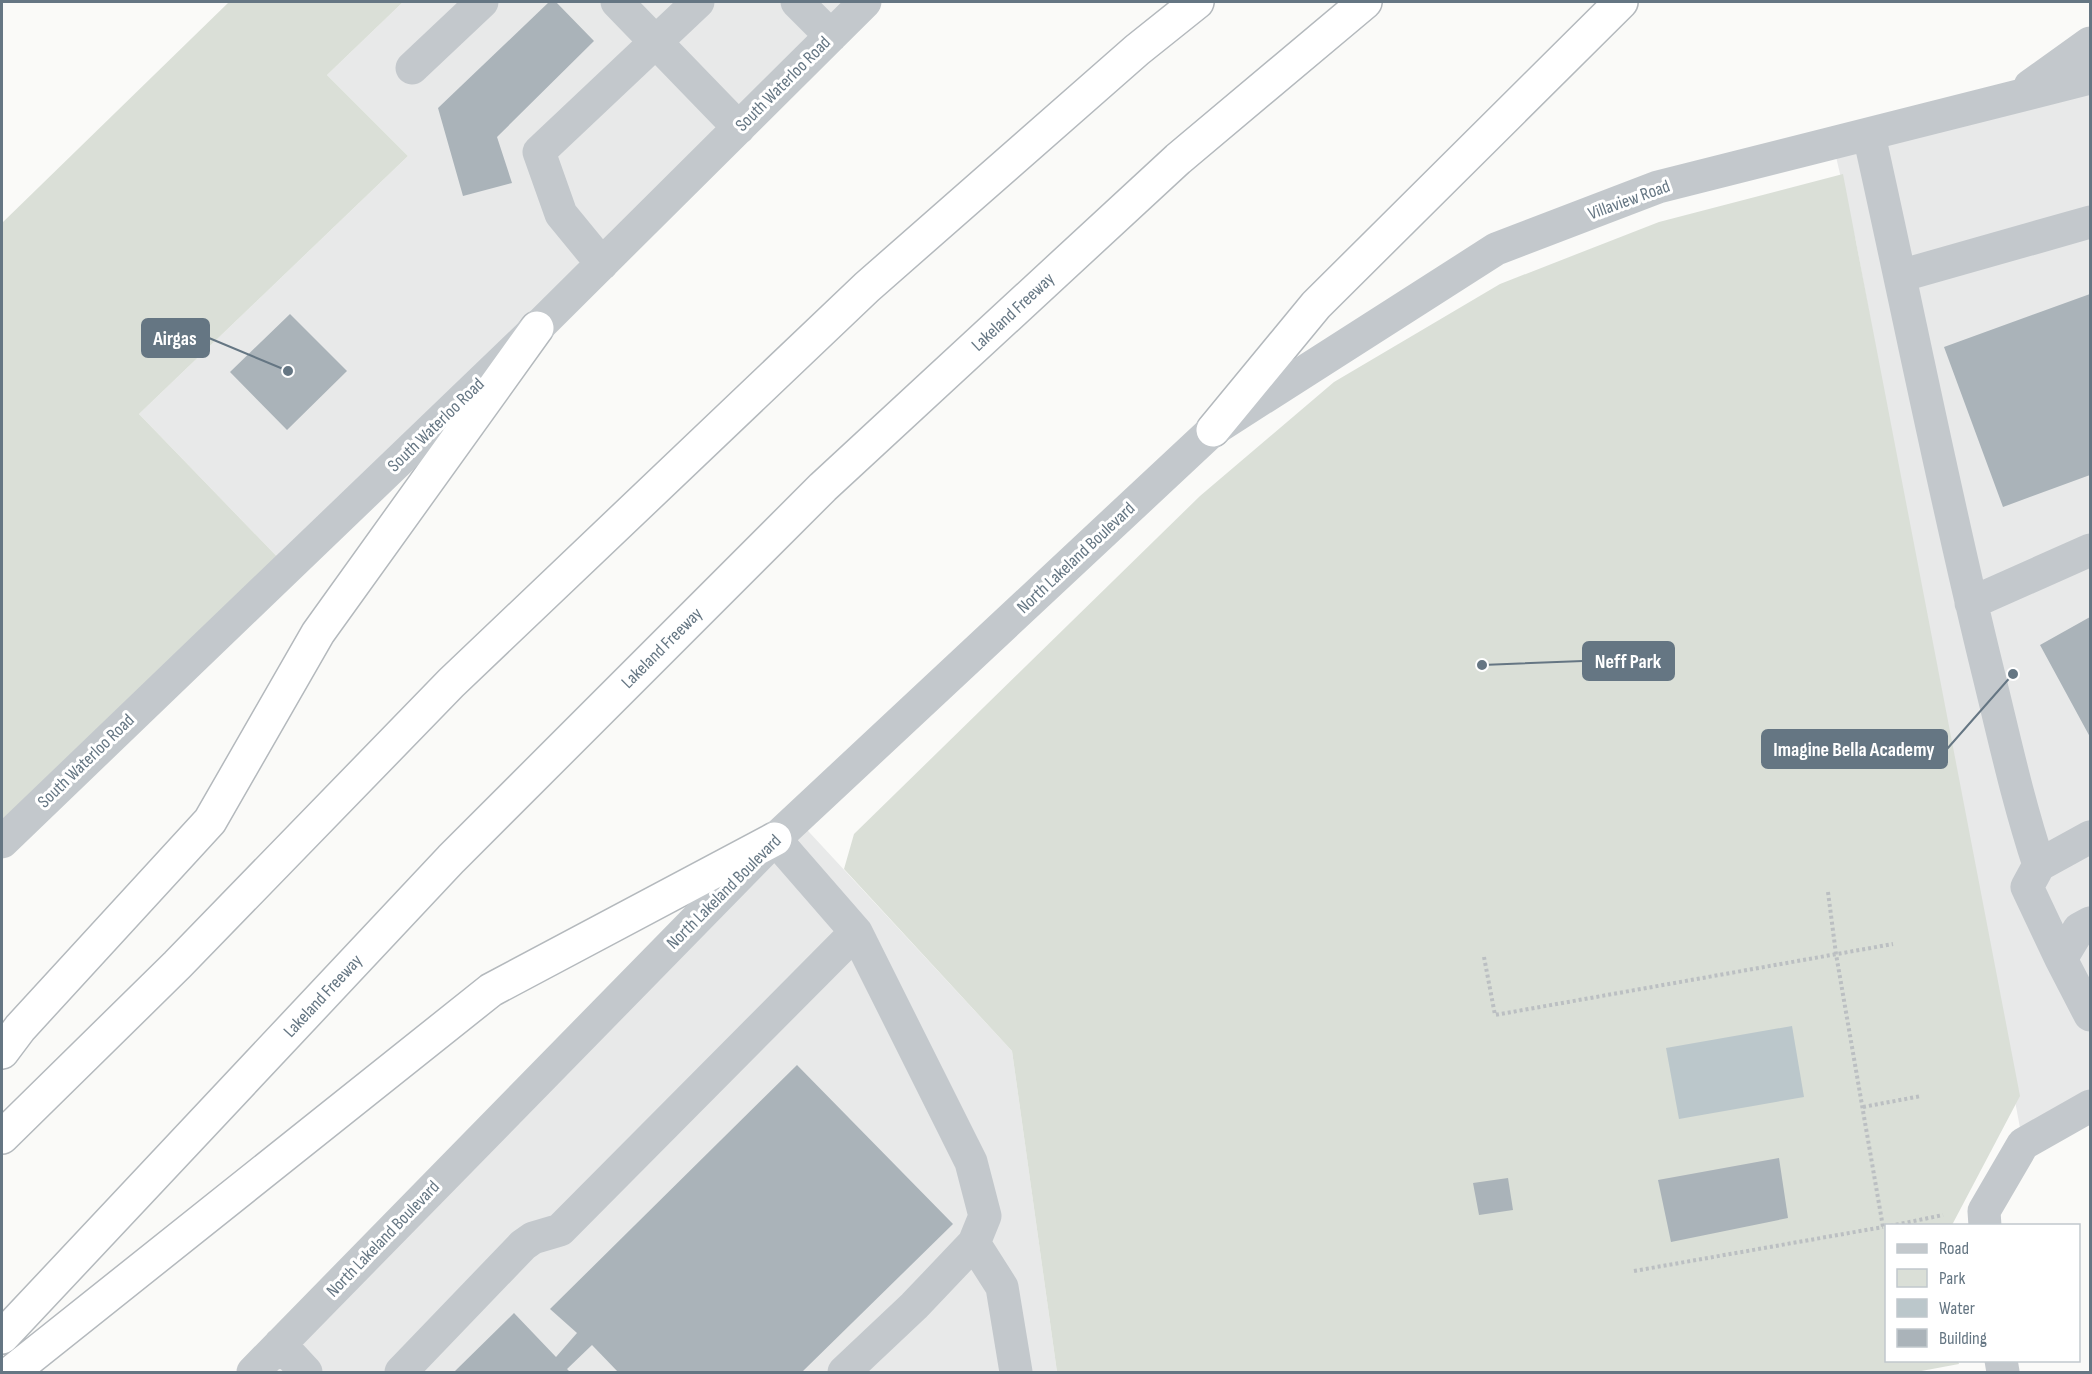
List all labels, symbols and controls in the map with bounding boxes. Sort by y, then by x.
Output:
street label: South Waterloo Road [731,32,835,136]
street label: Villaview Road [1585,176,1673,224]
street label: Lakeland Freeway [967,268,1059,356]
callout: Airgas [142,319,209,357]
text: Airgas [152,327,197,351]
street label: South Waterloo Road [383,374,489,476]
street label: North Lakeland Boulevard [1013,498,1139,618]
street label: Lakeland Freeway [617,603,707,693]
callout: Neff Park [1583,642,1674,680]
text: Neff Park [1595,650,1662,674]
street label: South Waterloo Road [33,710,139,812]
callout: Imagine Bella Academy [1762,730,1947,768]
text: Imagine Bella Academy [1773,738,1935,762]
street label: North Lakeland Boulevard [662,830,786,954]
street label: Lakeland Freeway [279,950,367,1042]
street label: North Lakeland Boulevard [322,1177,444,1301]
legend [1885,1224,2080,1362]
text: Road [1939,1238,1969,1259]
text: Park [1939,1268,1965,1289]
text: Water [1939,1298,1975,1319]
text: Building [1939,1328,1987,1349]

